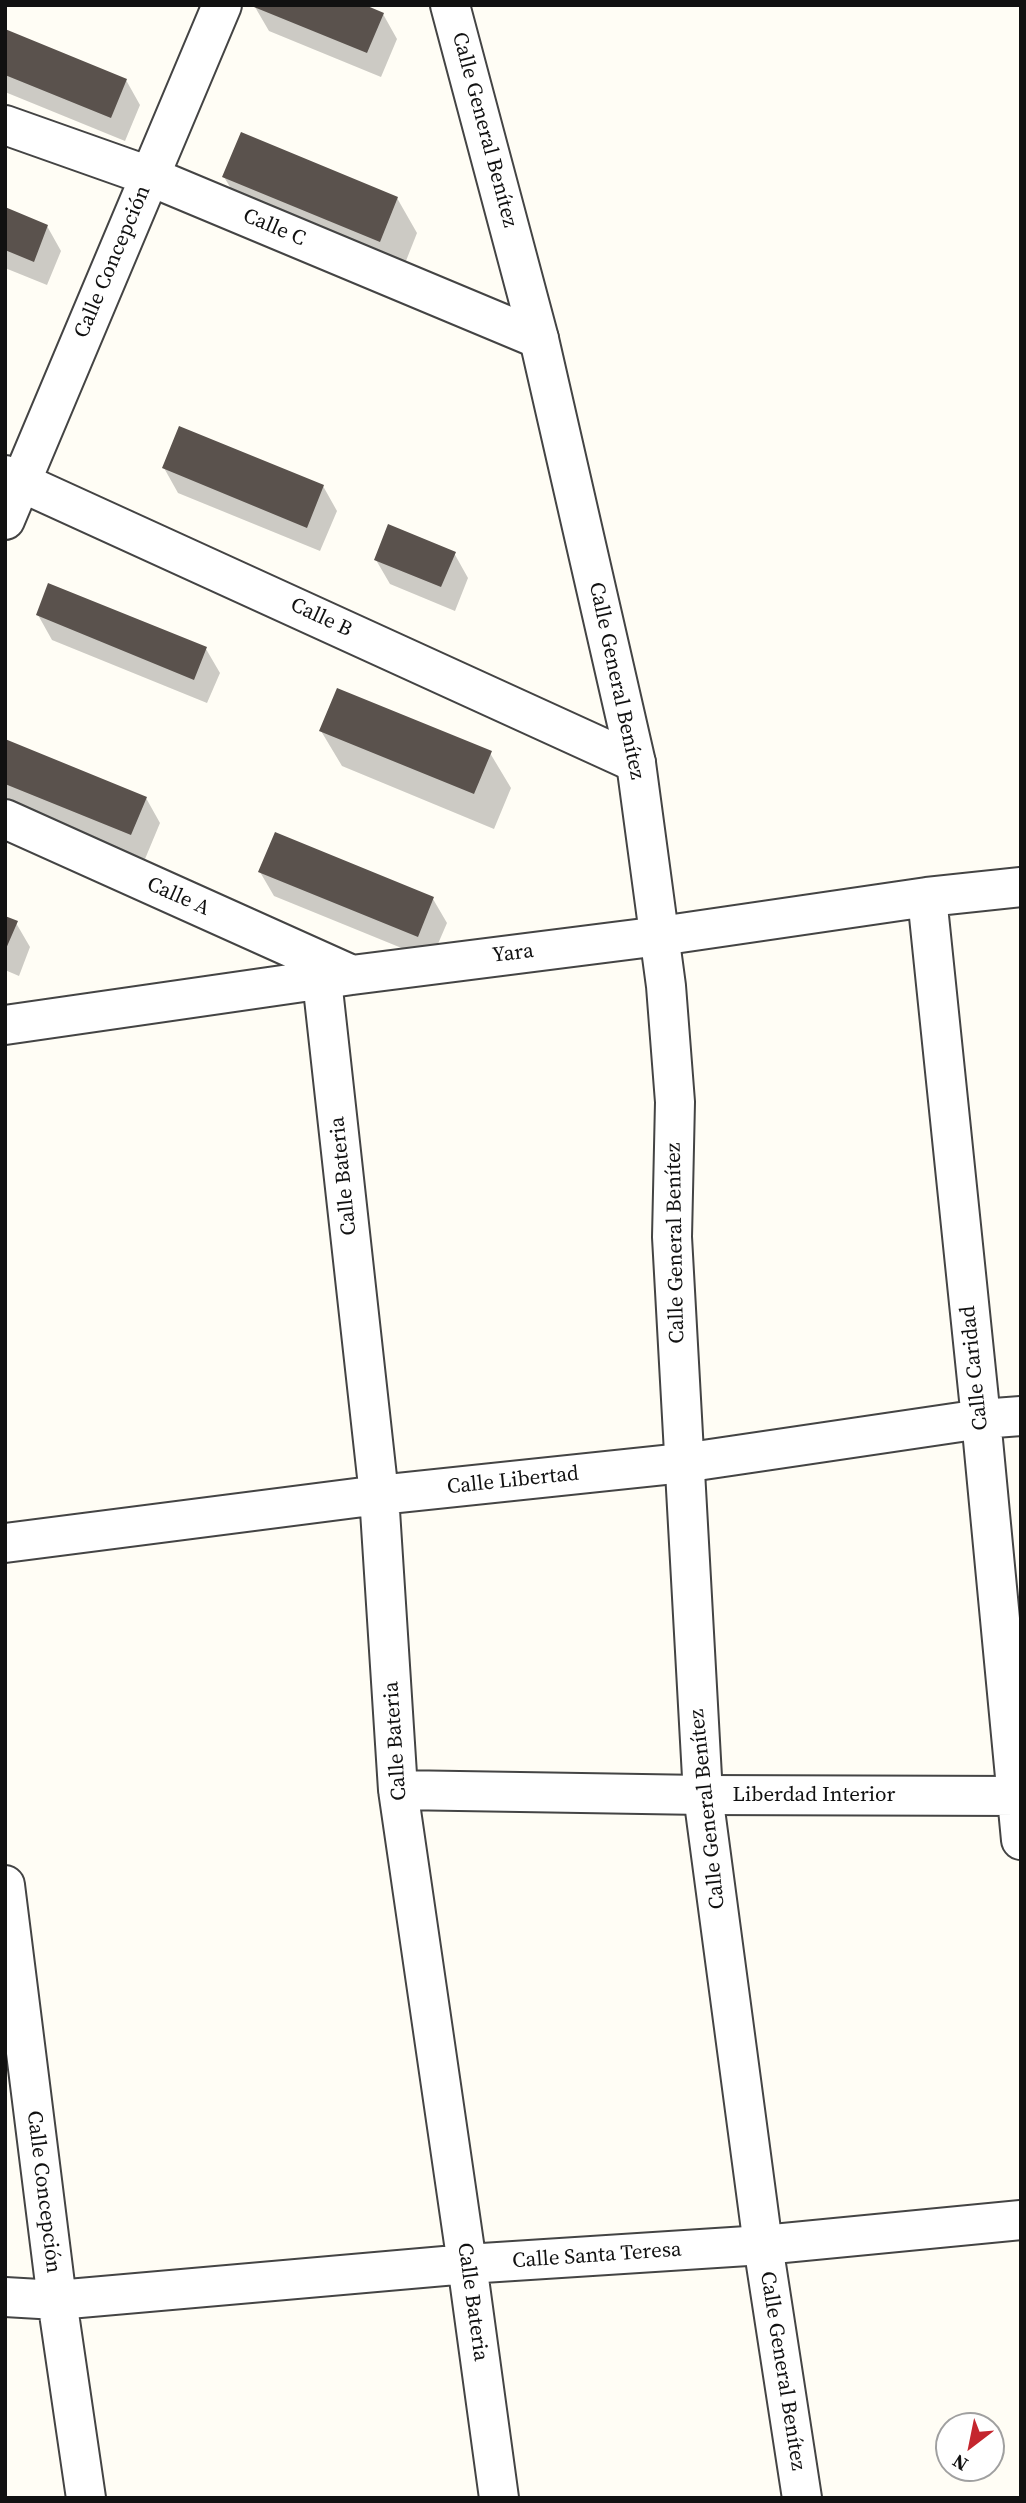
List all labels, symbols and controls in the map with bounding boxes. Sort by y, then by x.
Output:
street label: Calle General Benítez [446,30,522,230]
street label: Calle Concepción [69,182,157,342]
street label: Calle C [239,204,309,252]
street label: Calle General Benítez [583,580,649,782]
street label: Calle B [286,593,356,643]
street label: Calle A [143,872,213,922]
street label: Yara [491,939,535,969]
street label: Calle Bateria [325,1115,363,1237]
street label: Calle General Benítez [662,1142,690,1344]
street label: Calle Caridad [956,1304,994,1432]
street label: Calle Libertad [446,1462,580,1500]
street label: Calle Bateria [379,1681,413,1801]
street label: Calle General Benítez [685,1708,731,1910]
street label: Liberdad Interior [733,1783,895,1809]
street label: Calle Concepción [21,2109,65,2275]
street label: Calle Santa Teresa [512,2238,682,2274]
street label: Calle Bateria [451,2241,493,2363]
street label: Calle General Benítez [754,2270,810,2472]
north arrow [935,2412,1005,2482]
text: N [947,2448,973,2478]

